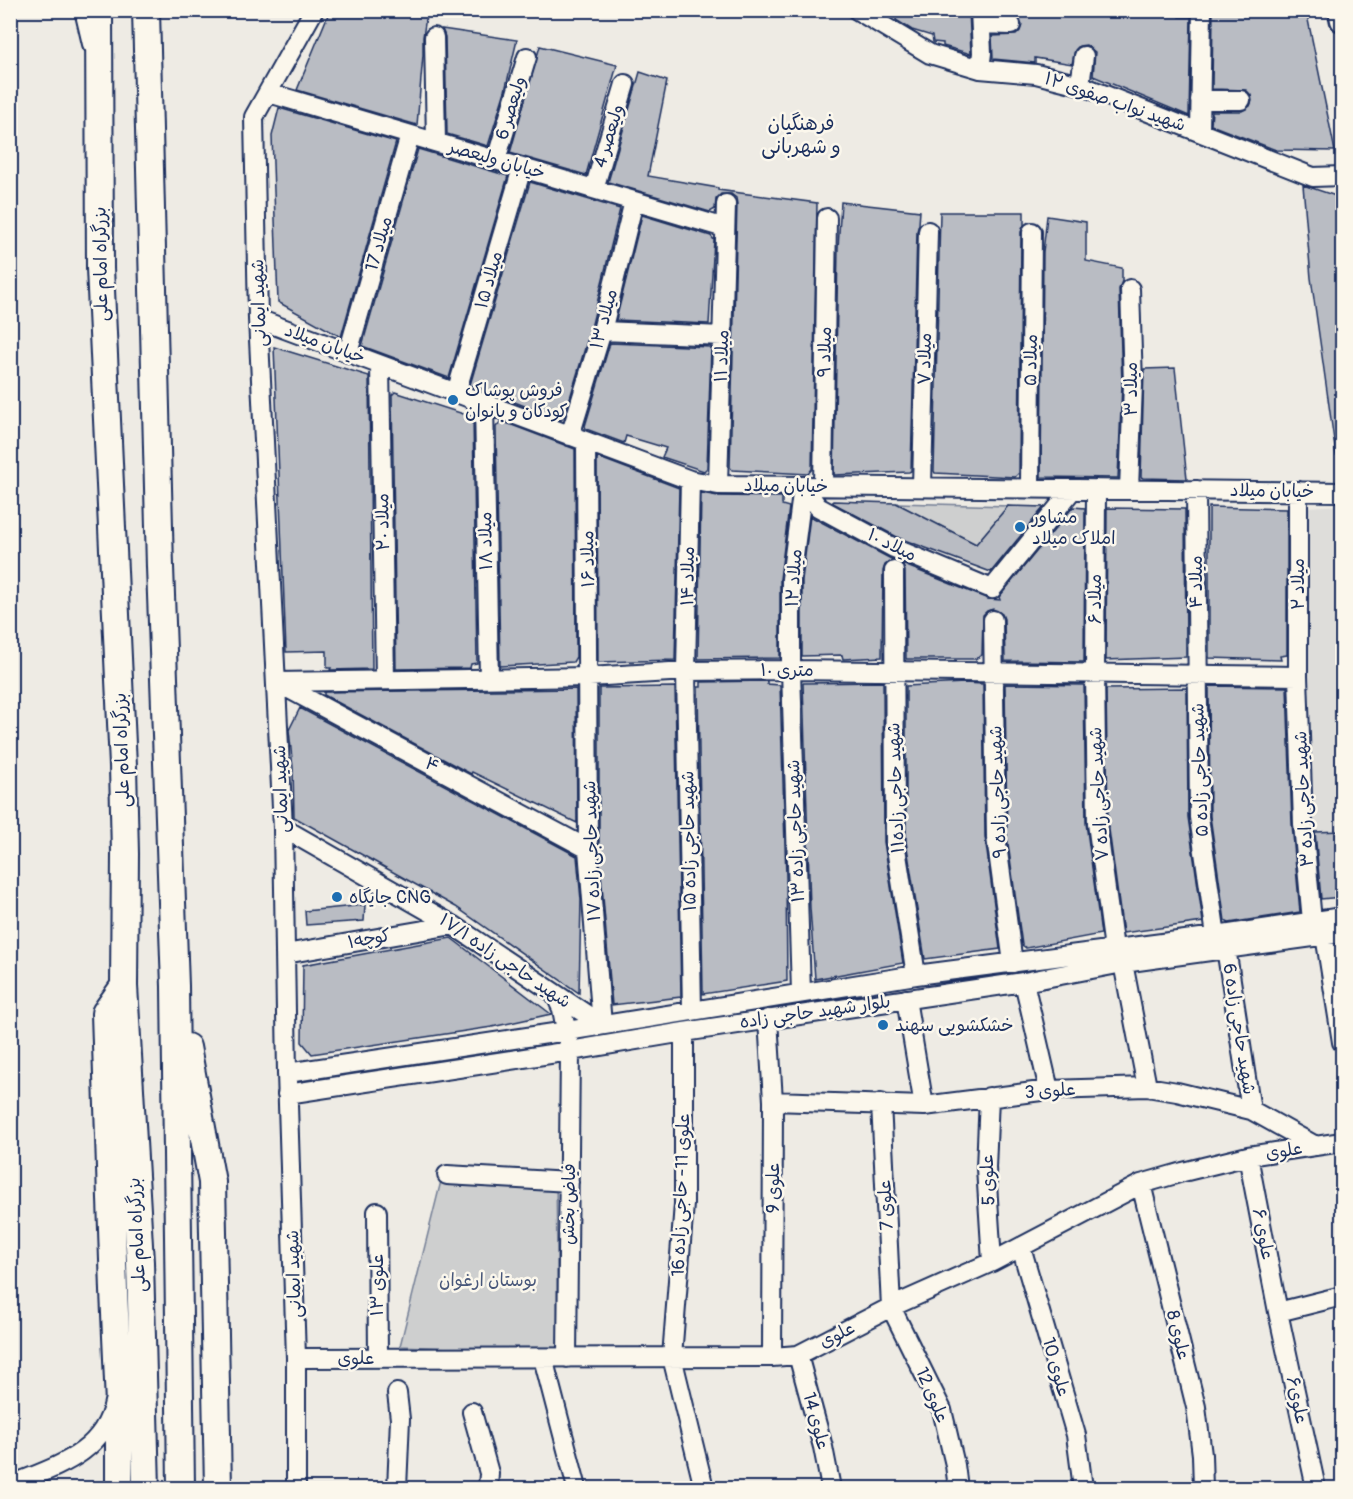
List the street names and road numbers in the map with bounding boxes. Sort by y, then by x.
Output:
street label: شهید نواب صفوی ۱۲ [1041,67,1189,137]
street label: ولیعصر 6 [490,73,532,143]
street label: ولیعصر 4 [588,102,630,170]
street label: خیابان ولیعصر [444,135,548,185]
street label: بزرگراه امام علی [88,206,115,322]
street label: میلاد 17 [360,214,398,274]
street label: میلاد ۱۵ [470,249,508,311]
street label: شهید ایمانی [246,259,272,347]
street label: میلاد ۱۳ [585,287,623,351]
street label: خیابان میلاد [281,319,369,369]
street label: میلاد ۹ [813,326,837,378]
street label: میلاد ۱۱ [710,329,734,383]
street label: میلاد ۷ [913,333,937,385]
street label: میلاد ۵ [1019,334,1043,386]
street label: میلاد ۳ [1120,362,1143,416]
street label: خیابان میلاد [744,474,828,498]
street label: خیابان میلاد [1230,479,1314,503]
street label: میلاد ۲۰ [371,493,395,551]
street label: میلاد ۱۸ [474,511,498,571]
street label: میلاد ۱۰ [864,523,920,567]
street label: میلاد ۱۶ [576,530,600,588]
street label: میلاد ۱۴ [676,546,700,606]
street label: میلاد ۱۲ [780,548,808,608]
street label: میلاد ۴ [1185,555,1208,609]
street label: میلاد ۲ [1287,558,1310,610]
street label: میلاد ۶ [1084,574,1107,624]
street label: ۱۰ متری [760,659,814,682]
street label: بزرگراه امام علی [109,692,137,808]
street label: شهید حاجی زاده ۵ [1186,703,1214,837]
street label: شهید حاجی زاده۱۱ [882,722,910,854]
street label: شهید حاجی زاده ۹ [984,725,1012,859]
street label: شهید حاجی زاده ۷ [1084,726,1114,862]
street label: شهید حاجی زاده ۳ [1289,730,1319,868]
street label: شهید ایمانی [268,745,294,833]
street label: ۴ [421,752,443,778]
street label: شهید حاجی زاده ۱۳ [782,759,810,903]
street label: شهید حاجی زاده ۱۵ [676,770,702,912]
street label: شهید حاجی زاده ۱۷ [578,780,606,922]
street label: شهید حاجی زاده ۱۷/۱ [435,908,575,1014]
street label: کوچه۱ [346,924,393,954]
street label: شهید حاجی زاده 6 [1217,962,1261,1096]
street label: بلوار شهید حاجی زاده [738,990,892,1034]
street label: علوی 3 [1024,1078,1076,1104]
street label: علوی 11- حاجی زاده 16 [667,1113,695,1277]
street label: علوی [1264,1137,1304,1165]
street label: علوی 5 [976,1154,1000,1206]
street label: فیاض بخش [557,1163,581,1245]
street label: علوی 9 [762,1163,785,1213]
street label: بزرگراه امام علی [123,1177,153,1293]
street label: علوی 7 [873,1179,899,1231]
street label: علوی ۶ [1247,1206,1279,1262]
street label: شهید ایمانی [281,1230,307,1318]
street label: علوی ۱۳ [366,1254,389,1316]
street label: علوی 8 [1161,1308,1195,1362]
street label: علوی [815,1316,859,1354]
street label: علوی 10 [1037,1335,1075,1399]
street label: علوی [337,1347,375,1370]
street label: علوی 12 [910,1364,954,1426]
street label: علوی۶ [1281,1374,1313,1426]
street label: علوی 14 [797,1390,835,1452]

